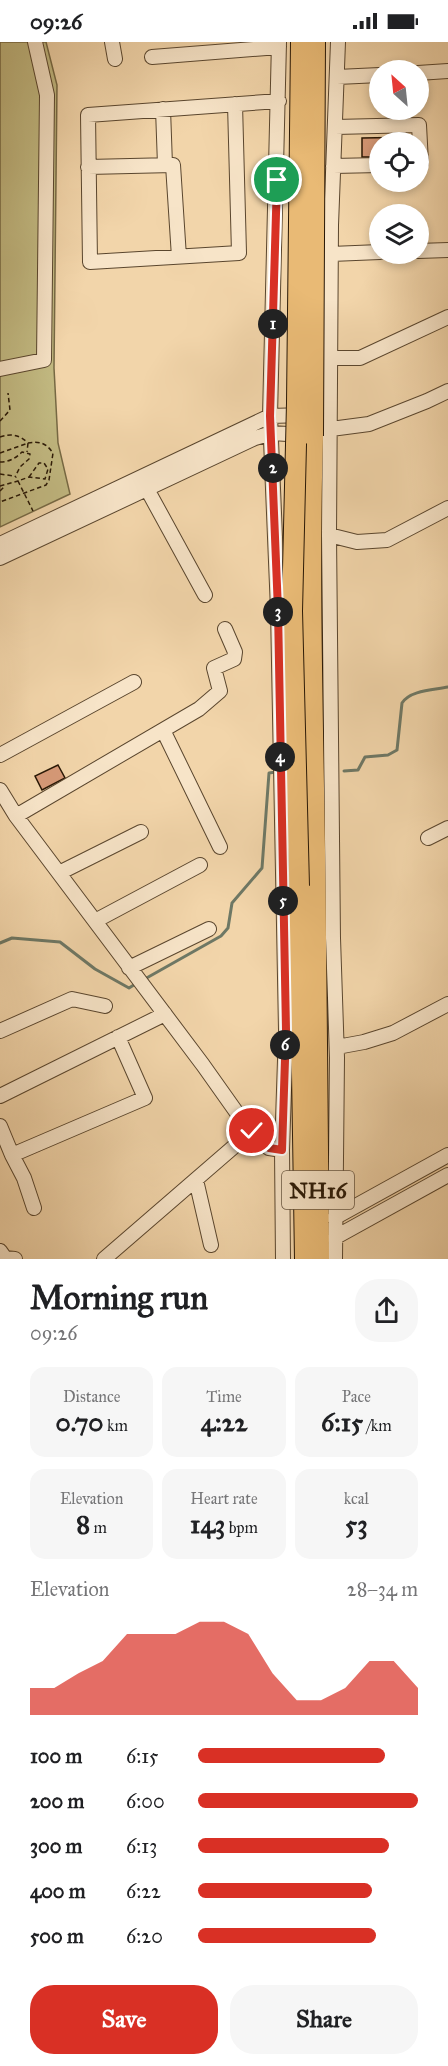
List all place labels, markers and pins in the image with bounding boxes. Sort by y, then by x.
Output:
pin [251,154,302,205]
pin: 1 [258,309,288,339]
pin: 2 [258,453,288,483]
pin: 3 [263,597,293,627]
pin: 4 [265,742,295,772]
pin: 5 [268,886,298,916]
pin: 6 [270,1030,300,1060]
pin [226,1105,277,1156]

